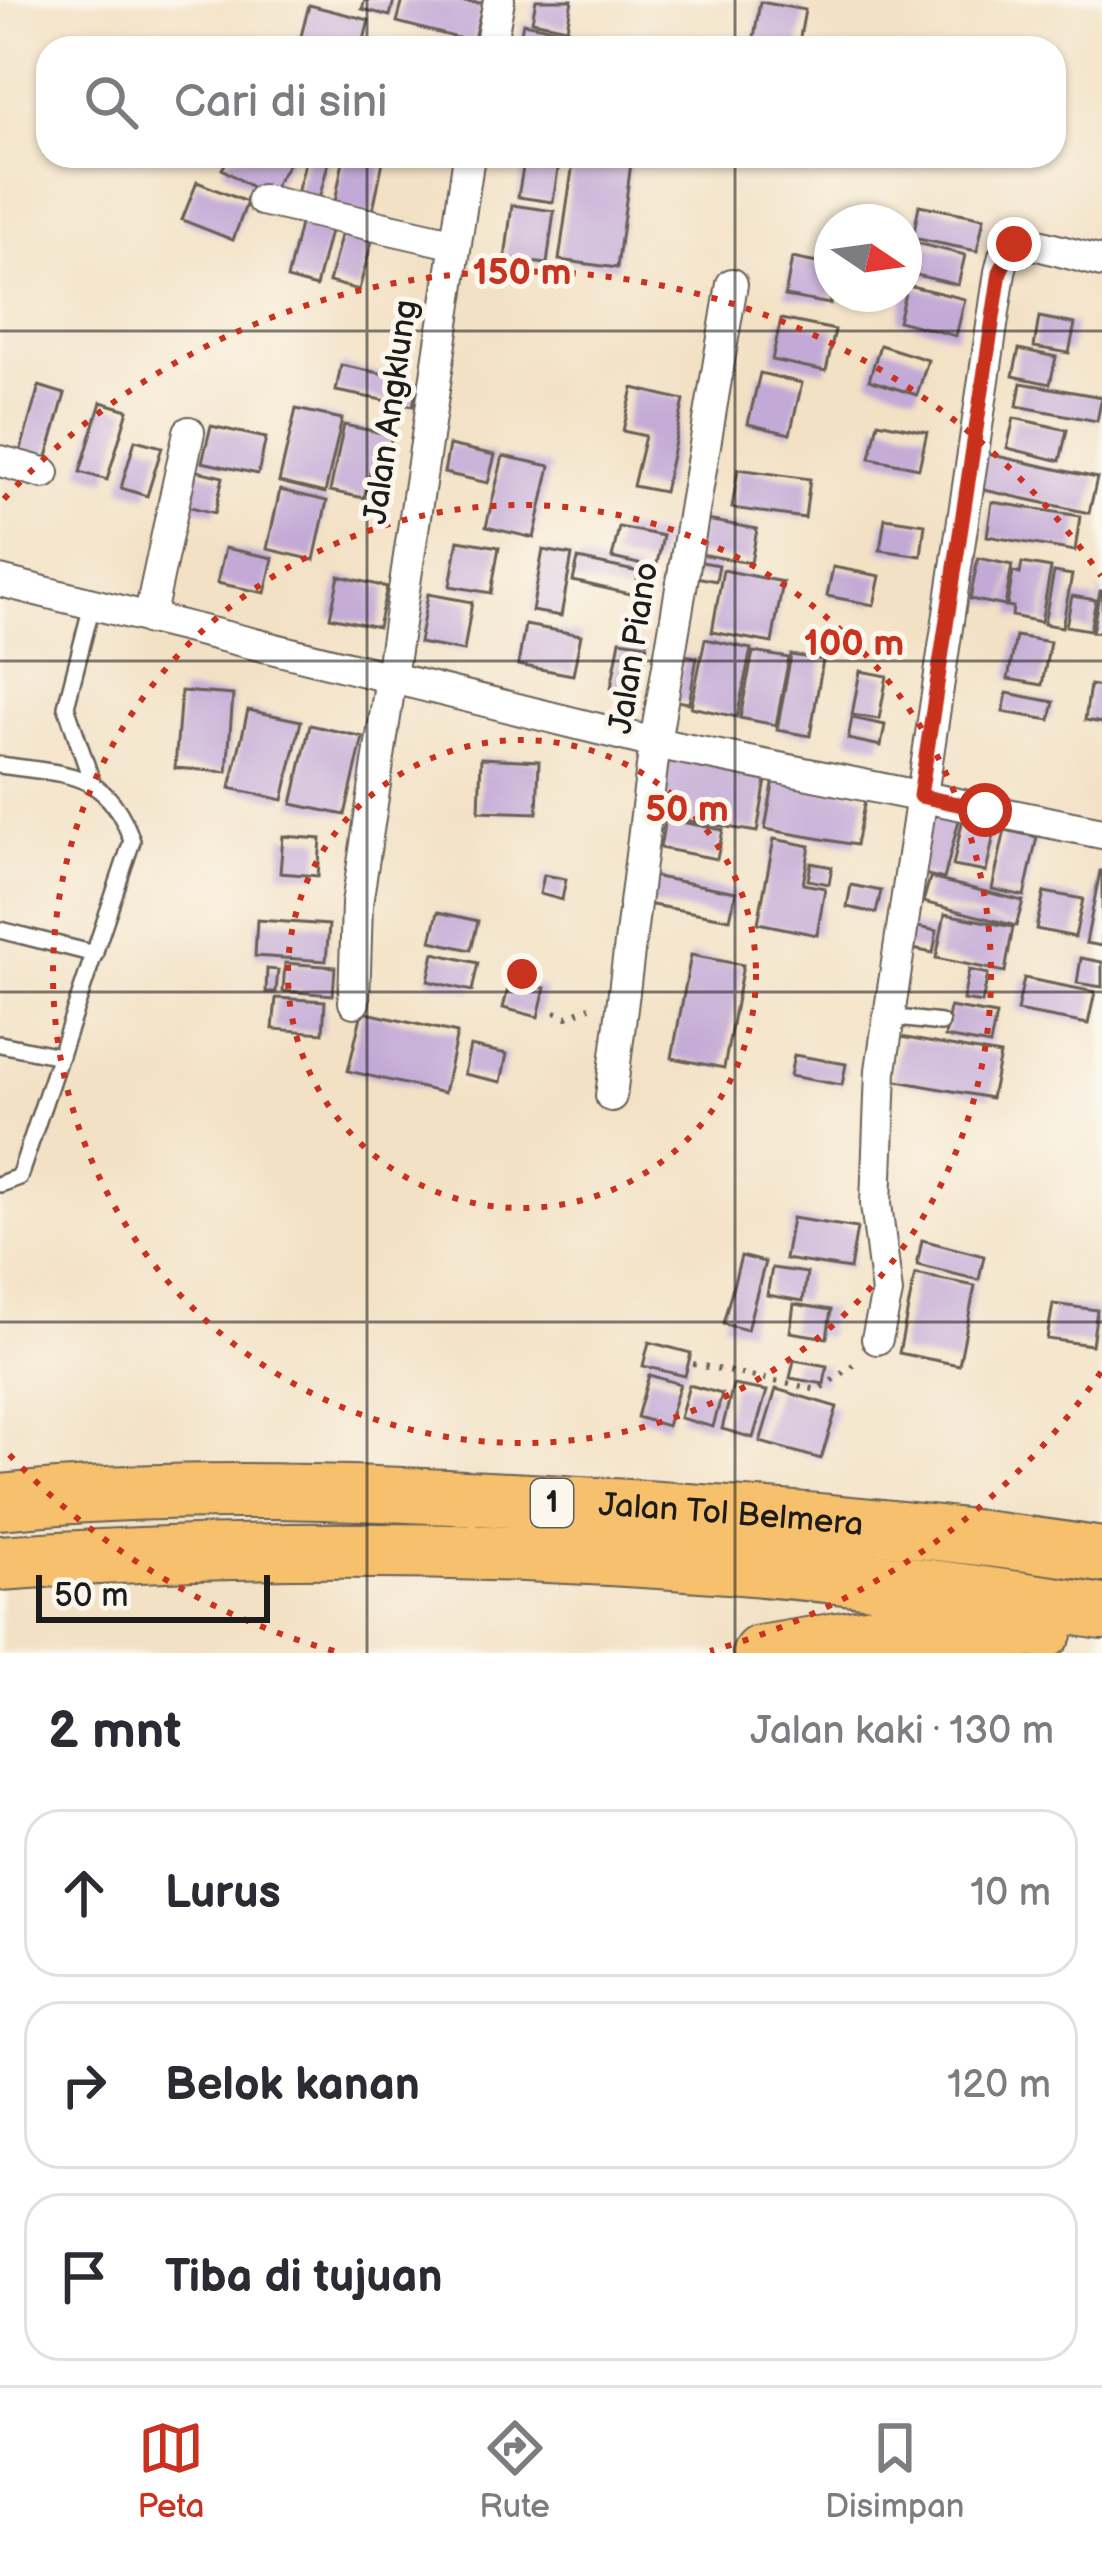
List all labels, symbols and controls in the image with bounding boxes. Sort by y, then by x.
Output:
search box [36,36,1066,168]
icon: search [78,69,144,135]
text: Cari di sini [174,75,388,130]
north arrow [814,204,922,312]
route end [987,217,1041,271]
text: 150 m [473,252,571,295]
street label: Jalan Angklung [355,297,427,527]
street label: Jalan Piano [601,559,667,737]
text: 100 m [804,623,904,666]
route start [958,783,1012,837]
text: 50 m [645,789,729,832]
centre of rings [501,953,543,995]
road number: 1 [531,1479,573,1527]
street label: Jalan Tol Belmera [597,1485,865,1545]
scale bar [36,1569,270,1622]
text: 50 m [54,1576,129,1616]
text: 2 mnt [48,1701,181,1762]
text: Jalan kaki · 130 m [750,1708,1054,1755]
icon: ahead [51,1860,117,1926]
text: Lurus [165,1866,281,1921]
text: 10 m [970,1870,1051,1917]
icon: right [51,2052,117,2118]
text: Belok kanan [165,2058,420,2113]
text: 120 m [947,2062,1051,2109]
icon: arrive [51,2244,117,2310]
text: Tiba di tujuan [165,2250,443,2305]
tab: Peta [138,2415,204,2527]
tab: Rute [479,2415,550,2527]
tab: Disimpan [825,2415,964,2527]

